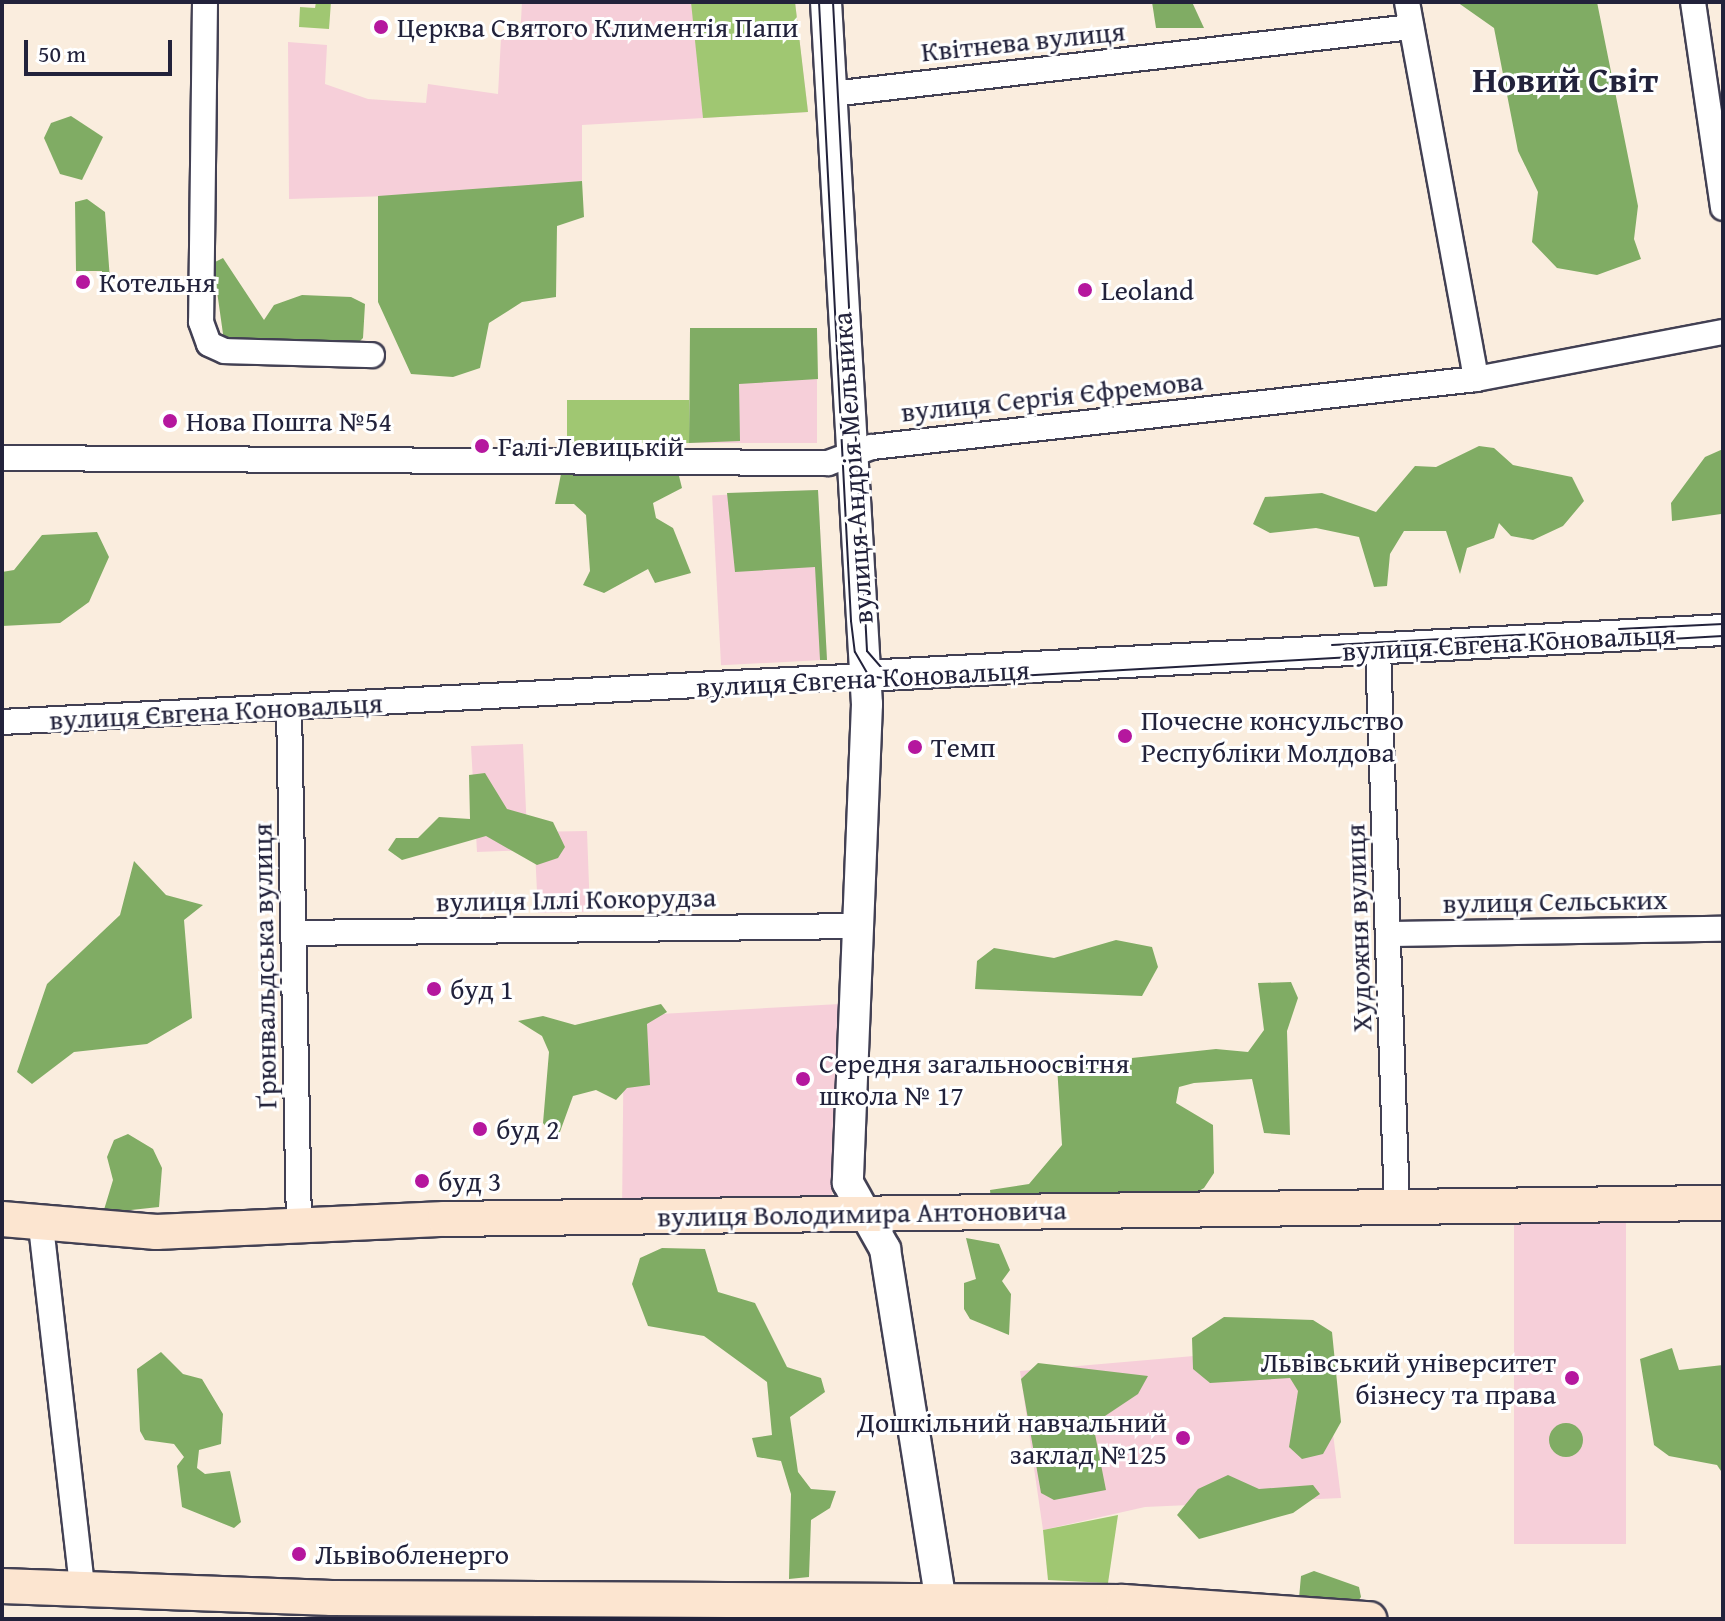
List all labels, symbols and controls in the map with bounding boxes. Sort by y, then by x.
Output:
place label: Церква Святого Климентія Папи [397,10,798,44]
street label: Квітнева вулиця [919,14,1127,68]
marker: Церква Святого Климентія Папи [372,18,390,36]
scale bar [28,24,176,74]
text: 50 m [38,36,86,71]
district label: Новий Світ [1472,57,1658,101]
place label: Котельня [99,265,216,299]
marker: Котельня [74,273,92,291]
place label: Leoland [1101,273,1194,307]
marker: Leoland [1076,281,1094,299]
street label: вулиця Андрія Мельника [824,311,880,625]
street label: вулиця Сергія Єфремова [899,363,1205,429]
place label: Нова Пошта №54 [186,404,392,438]
marker: Нова Пошта №54 [161,412,179,430]
place label: Галі Левицькій [498,429,684,463]
marker: Галі Левицькій [473,437,491,455]
street label: вулиця Євгена Коновальця [1341,616,1677,668]
street label: вулиця Євгена Коновальця [695,652,1031,704]
street label: вулиця Євгена Коновальця [48,685,384,737]
place label: Почесне консульство Республіки Молдова [1141,703,1404,769]
marker: Почесне консульство Республіки Молдова [1116,727,1134,745]
place label: Темп [931,730,996,764]
marker: Темп [906,738,924,756]
street label: Ґрюнвальдська вулиця [245,823,283,1109]
street label: Художня вулиця [1338,823,1378,1033]
street label: вулиця Іллі Кокорудза [436,880,716,918]
street label: вулиця Сельських [1443,882,1667,920]
place label: буд 1 [450,972,513,1006]
marker: буд 1 [425,980,443,998]
place label: Середня загальноосвітня школа № 17 [819,1046,1129,1112]
marker: Середня загальноосвітня школа № 17 [794,1070,812,1088]
place label: буд 2 [496,1112,559,1146]
marker: буд 2 [471,1120,489,1138]
place label: буд 3 [438,1164,501,1198]
marker: буд 3 [413,1172,431,1190]
street label: вулиця Володимира Антоновича [657,1193,1067,1233]
place label: Львівський університет бізнесу та права [1261,1345,1556,1411]
marker: Львівський університет бізнесу та права [1563,1369,1581,1387]
place label: Дошкільний навчальний заклад №125 [857,1405,1167,1471]
marker: Дошкільний навчальний заклад №125 [1174,1429,1192,1447]
place label: Львівобленерго [315,1537,509,1571]
marker: Львівобленерго [290,1545,308,1563]

